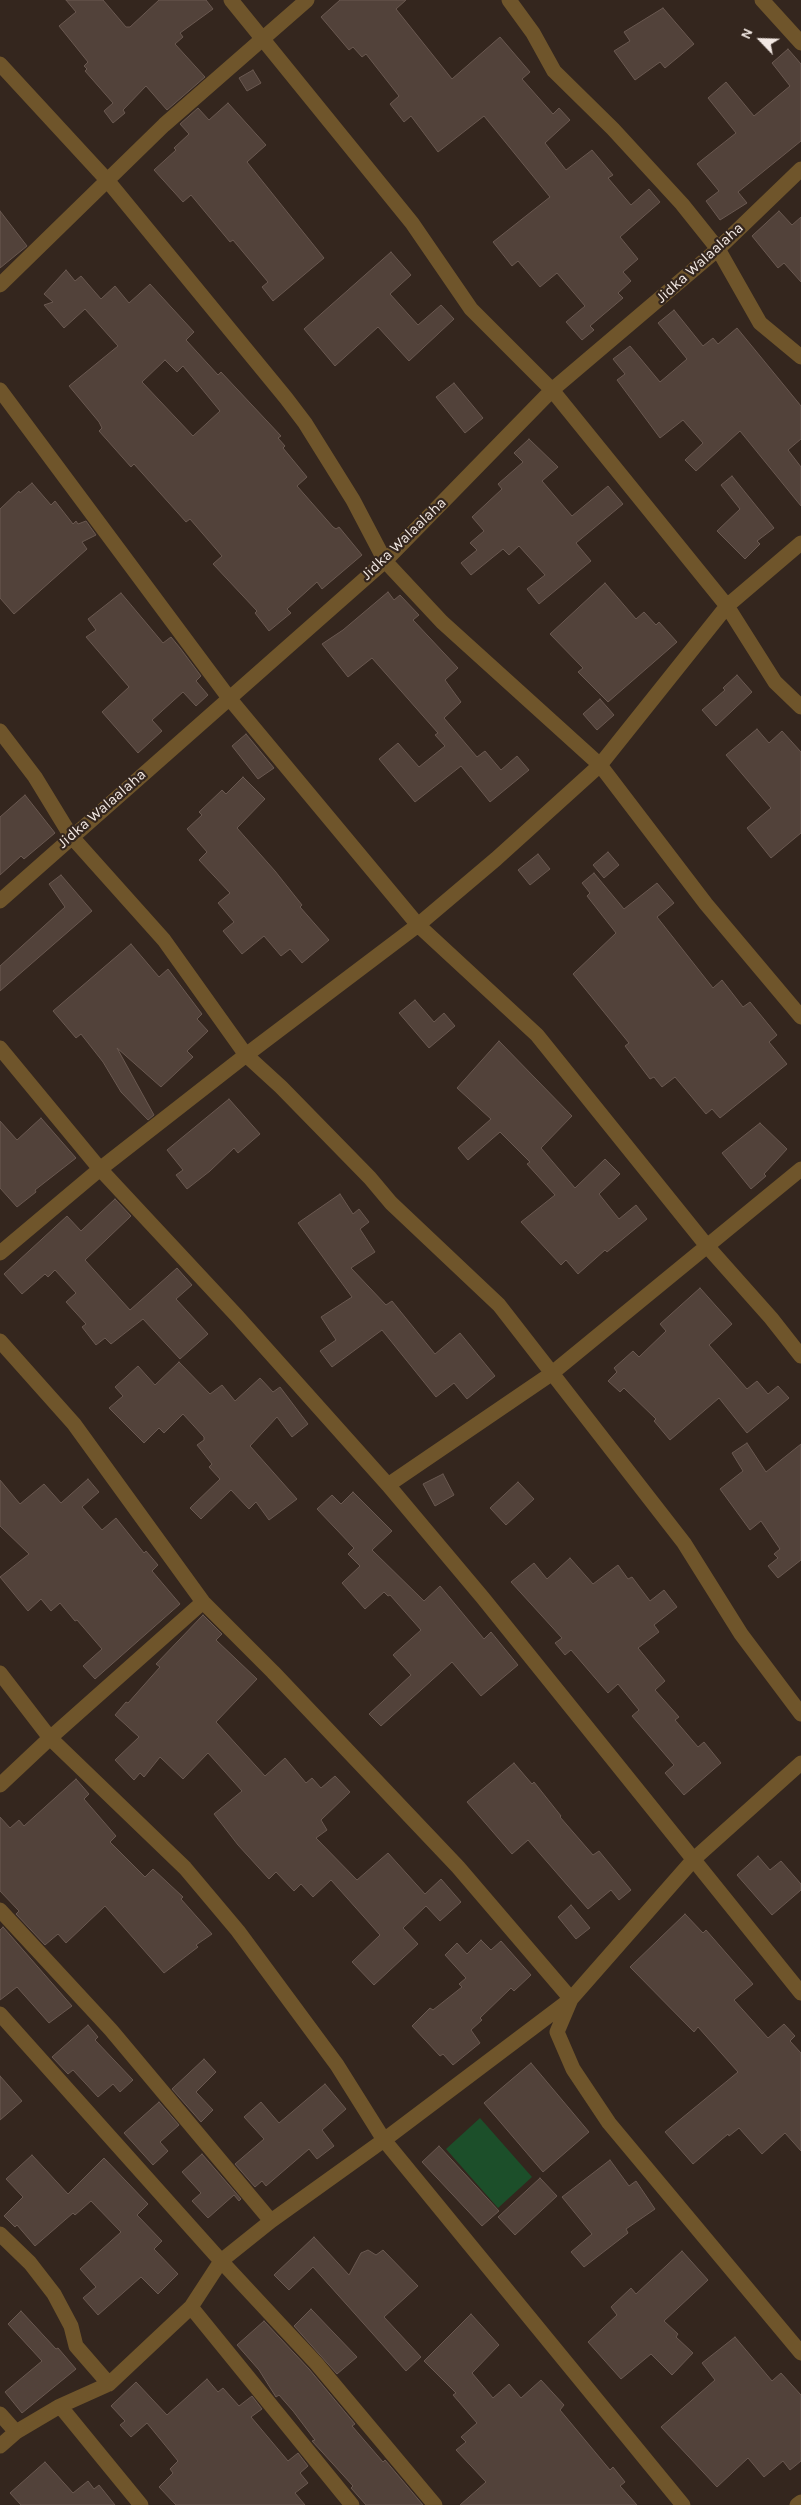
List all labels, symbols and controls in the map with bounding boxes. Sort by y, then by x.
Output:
north arrow [736,15,786,65]
text: N [737,26,757,42]
street label: Jidka Walaalaha [653,219,747,307]
street label: Jidka Walaalaha [358,494,450,584]
street label: Jidka Walaalaha [54,766,150,852]

